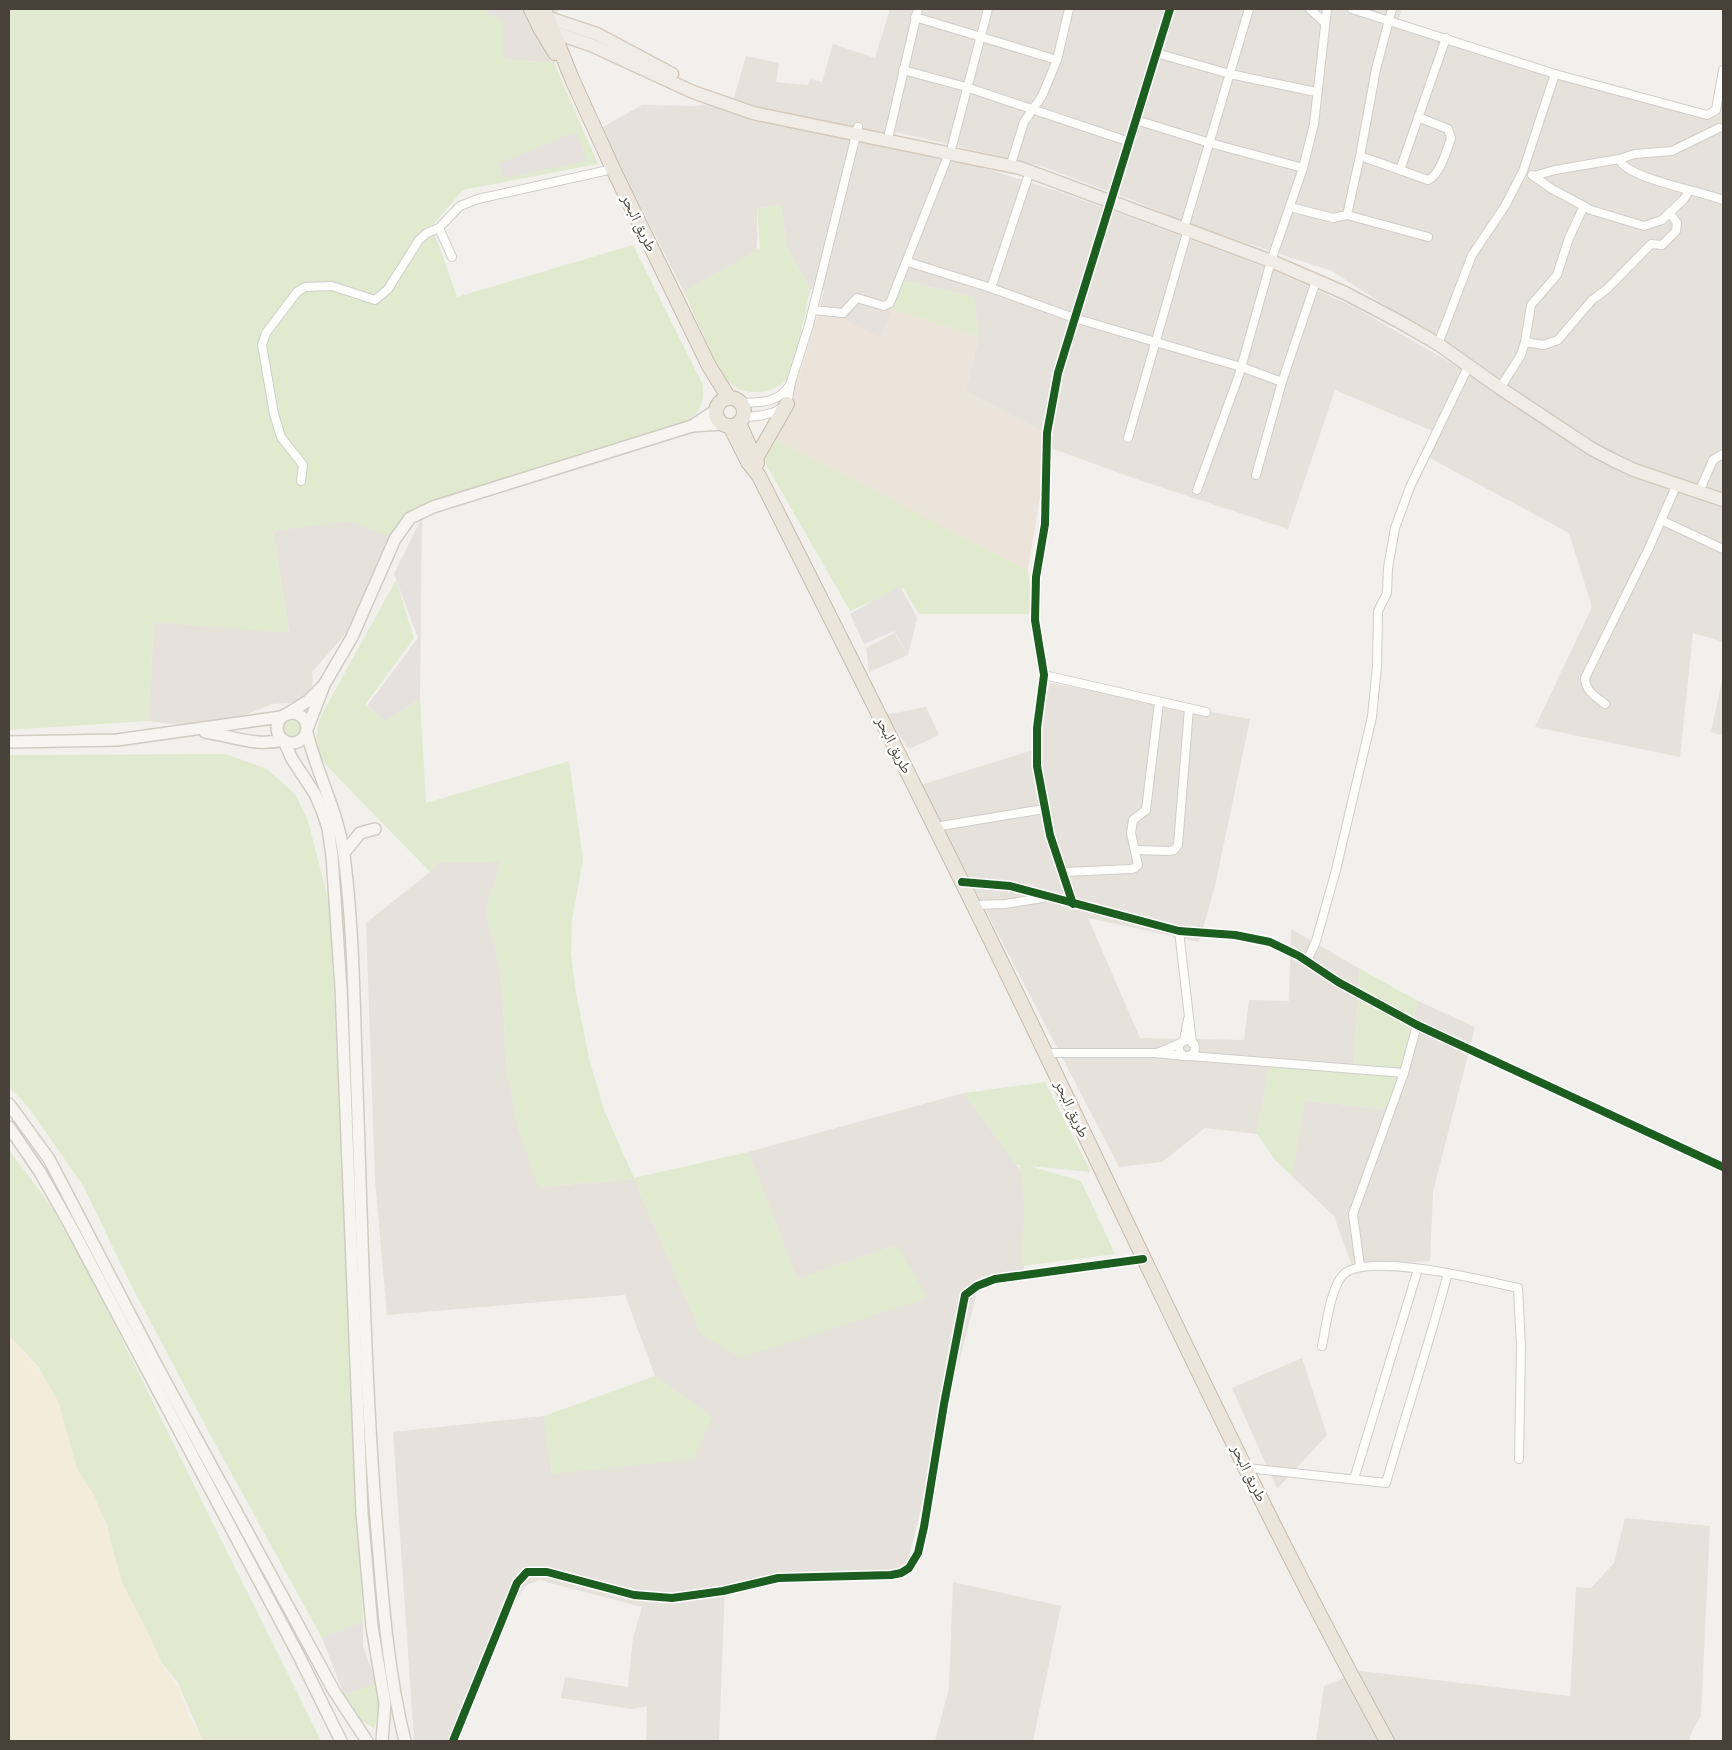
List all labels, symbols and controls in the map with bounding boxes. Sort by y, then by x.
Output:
street label: طريق البحر [616,190,661,255]
street label: طريق البحر [871,713,916,777]
street label: طريق البحر [1049,1076,1093,1141]
street label: طريق البحر [1226,1440,1271,1505]

